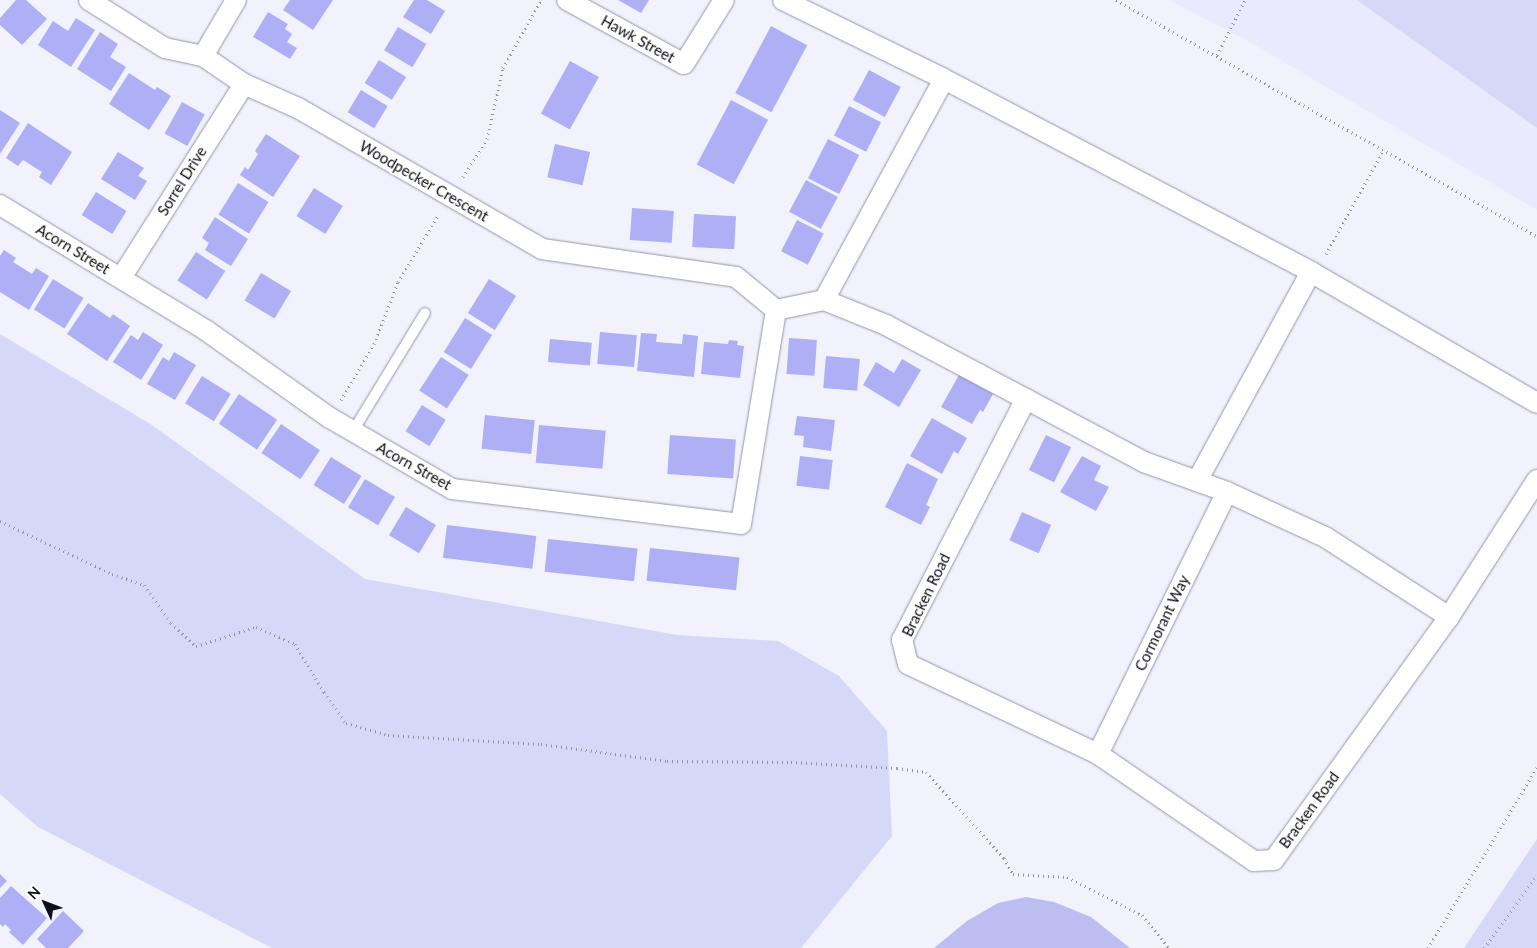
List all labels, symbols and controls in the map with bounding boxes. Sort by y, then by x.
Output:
street label: Hawk Street [598,11,678,67]
street label: Woodpecker Crescent [356,137,492,225]
street label: Sorrel Drive [154,143,210,219]
street label: Acorn Street [33,220,113,278]
street label: Acorn Street [373,438,455,494]
street label: Bracken Road [898,551,954,639]
street label: Cormorant Way [1131,572,1193,674]
street label: Bracken Road [1275,768,1343,852]
north arrow [20,878,70,928]
text: N [24,883,44,902]

